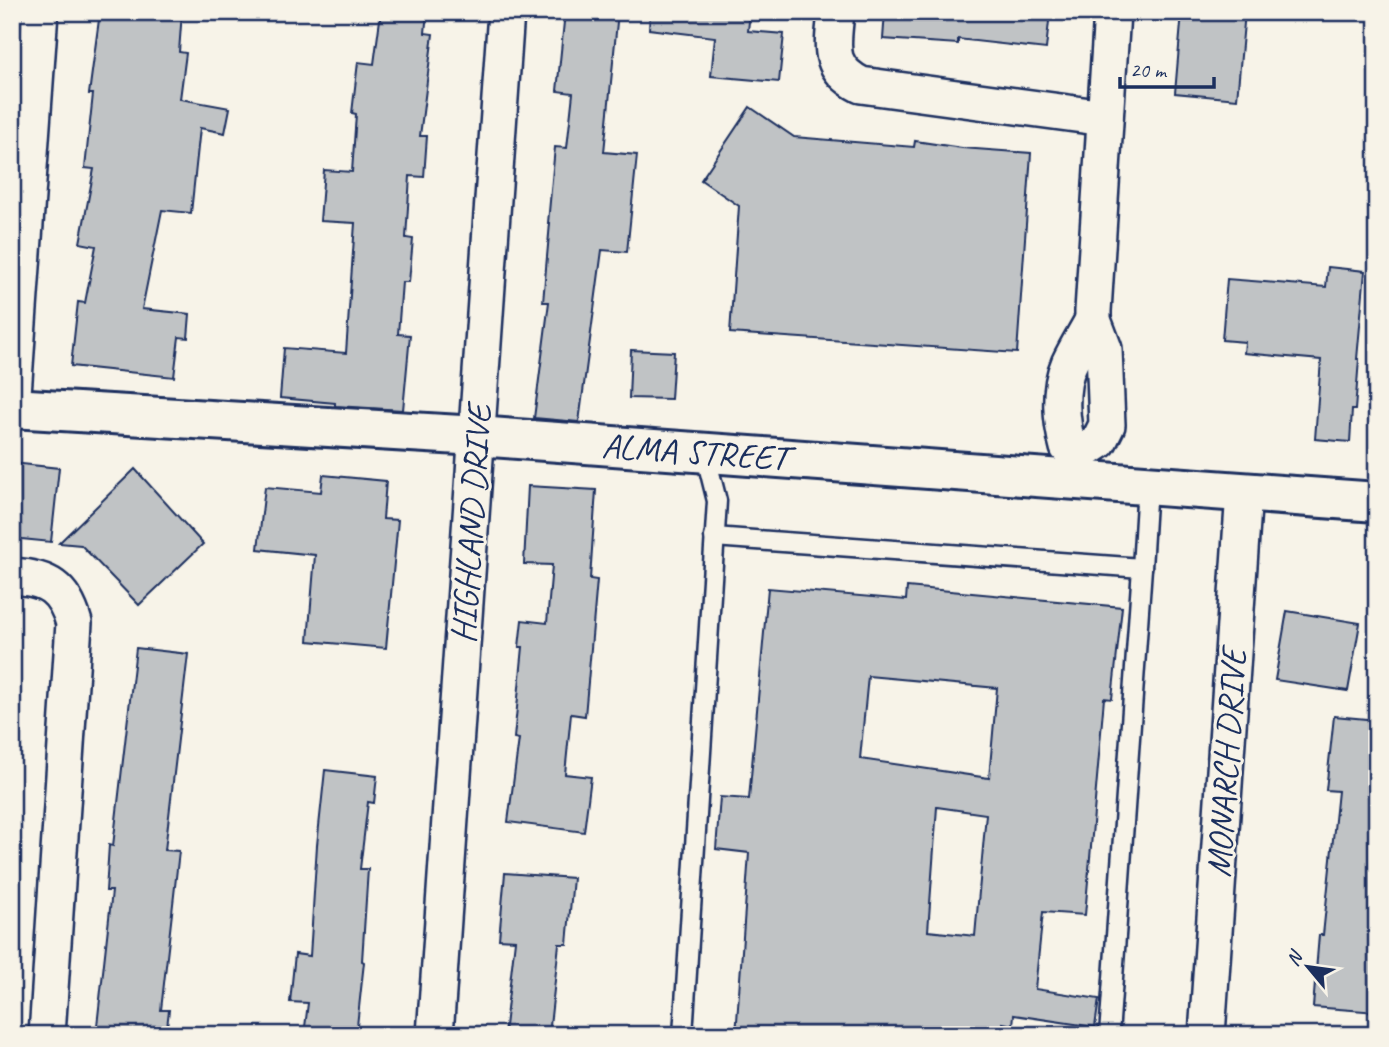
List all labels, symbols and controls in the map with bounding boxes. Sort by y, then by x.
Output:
scale bar [1120,46,1214,90]
text: 20 m [1130,57,1168,83]
street label: HIGHLAND DRIVE [440,399,502,645]
street label: ALMA STREET [601,423,798,482]
street label: MONARCH DRIVE [1196,643,1257,879]
north arrow [1274,932,1344,1002]
text: N [1281,945,1309,970]

